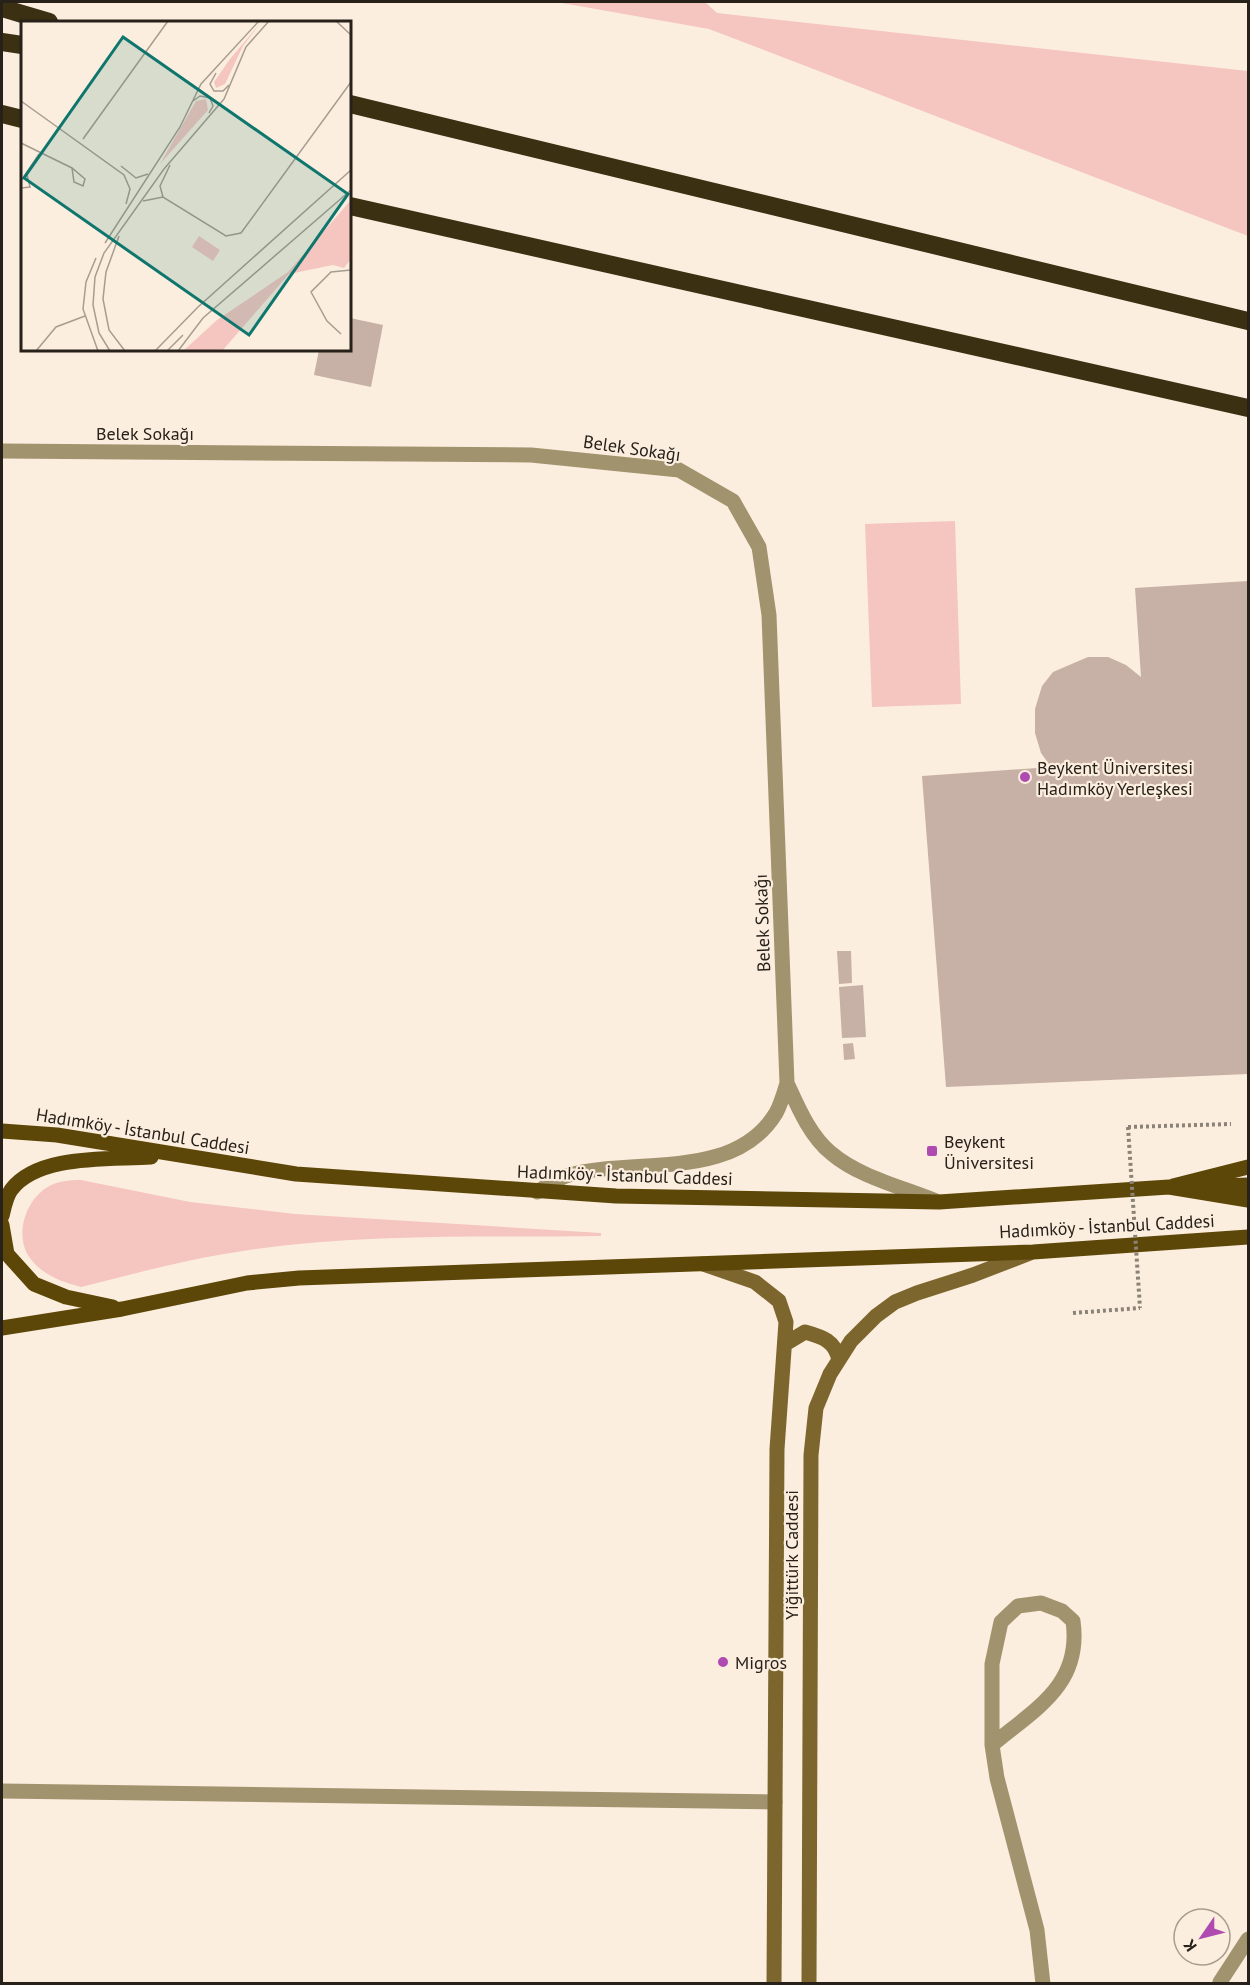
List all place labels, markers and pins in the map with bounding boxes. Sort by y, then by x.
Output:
place label: Beykent Üniversitesi Hadımköy Yerleşkesi [1037,756,1193,800]
marker: Beykent Üniversitesi Hadımköy Yerleşkesi [1018,770,1032,784]
place label: Beykent Üniversitesi [944,1130,1034,1174]
marker: Beykent Üniversitesi [925,1144,939,1158]
place label: Migros [735,1651,787,1674]
marker: Migros [716,1655,730,1669]

